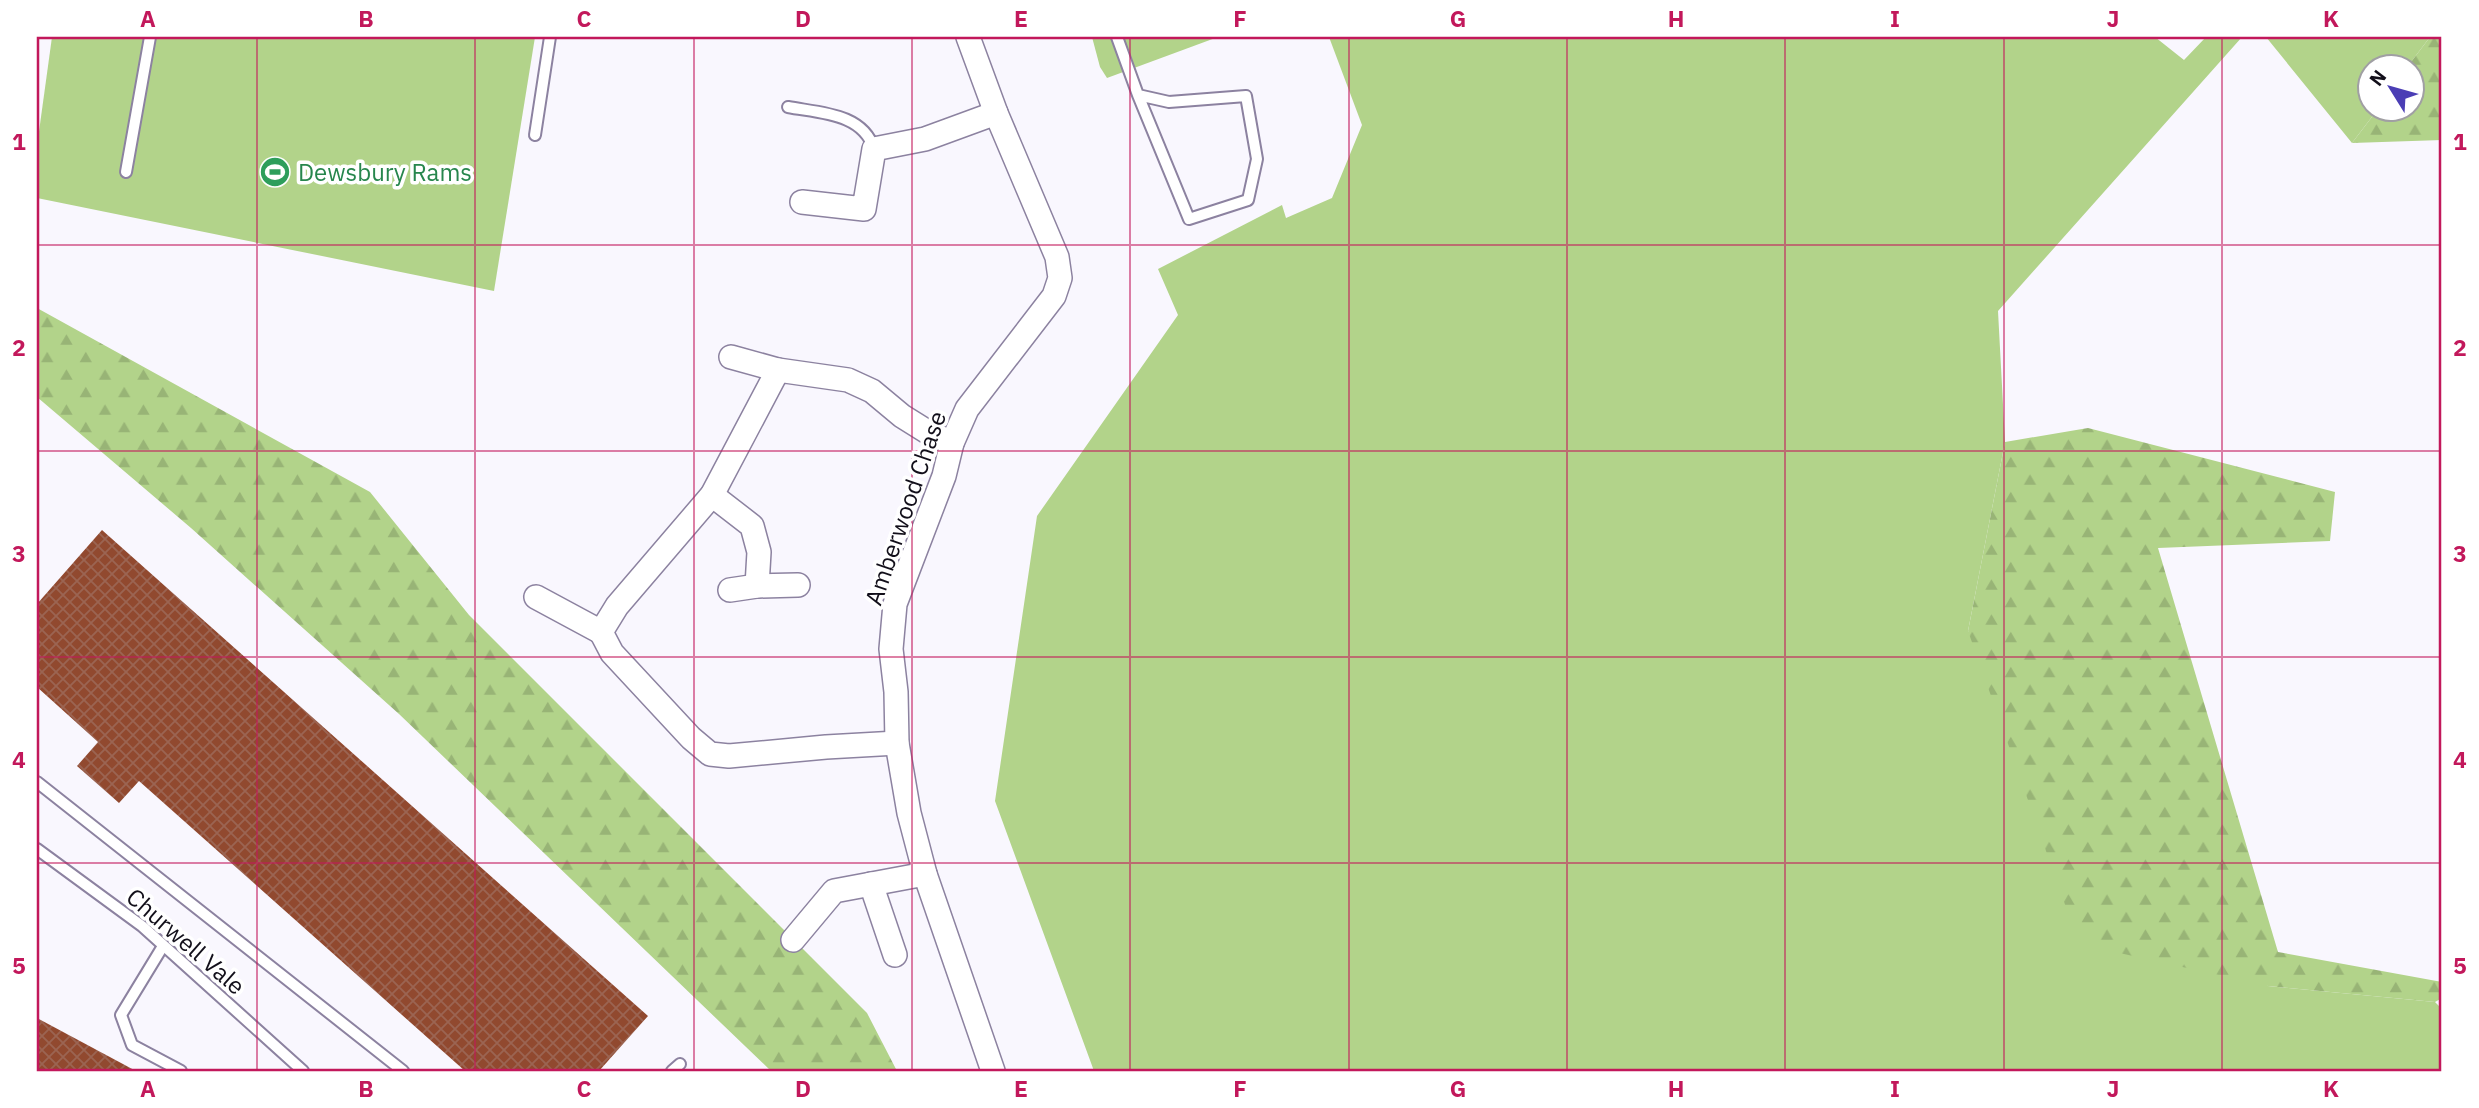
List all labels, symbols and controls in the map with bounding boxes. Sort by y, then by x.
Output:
text: A [140,3,156,33]
text: B [358,3,374,33]
text: C [577,3,592,33]
text: D [795,3,811,33]
text: E [1014,3,1028,33]
text: F [1233,3,1247,33]
text: G [1450,3,1466,33]
text: H [1668,3,1684,33]
text: I [1890,3,1900,33]
text: J [2107,3,2119,33]
text: K [2323,3,2339,33]
north arrow [2356,52,2426,122]
text: N [2364,65,2391,90]
text: 1 [12,126,26,156]
text: 1 [2453,126,2467,156]
sports icon: Dewsbury Rams [258,155,292,189]
place label: Dewsbury Rams [298,156,472,188]
text: 2 [12,332,26,362]
text: 2 [2453,332,2467,362]
street label: Amberwood Chase [857,407,953,609]
text: 3 [12,538,26,568]
text: 3 [2453,538,2467,568]
text: 4 [12,744,26,774]
text: 4 [2453,744,2467,774]
street label: Churwell Vale [120,881,252,1001]
text: 5 [12,950,26,980]
text: 5 [2453,950,2467,980]
text: A [140,1073,156,1103]
text: B [358,1073,374,1103]
text: C [577,1073,592,1103]
text: D [795,1073,811,1103]
text: E [1014,1073,1028,1103]
text: F [1233,1073,1247,1103]
text: G [1450,1073,1466,1103]
text: H [1668,1073,1684,1103]
text: I [1890,1073,1900,1103]
text: J [2107,1073,2119,1103]
text: K [2323,1073,2339,1103]

